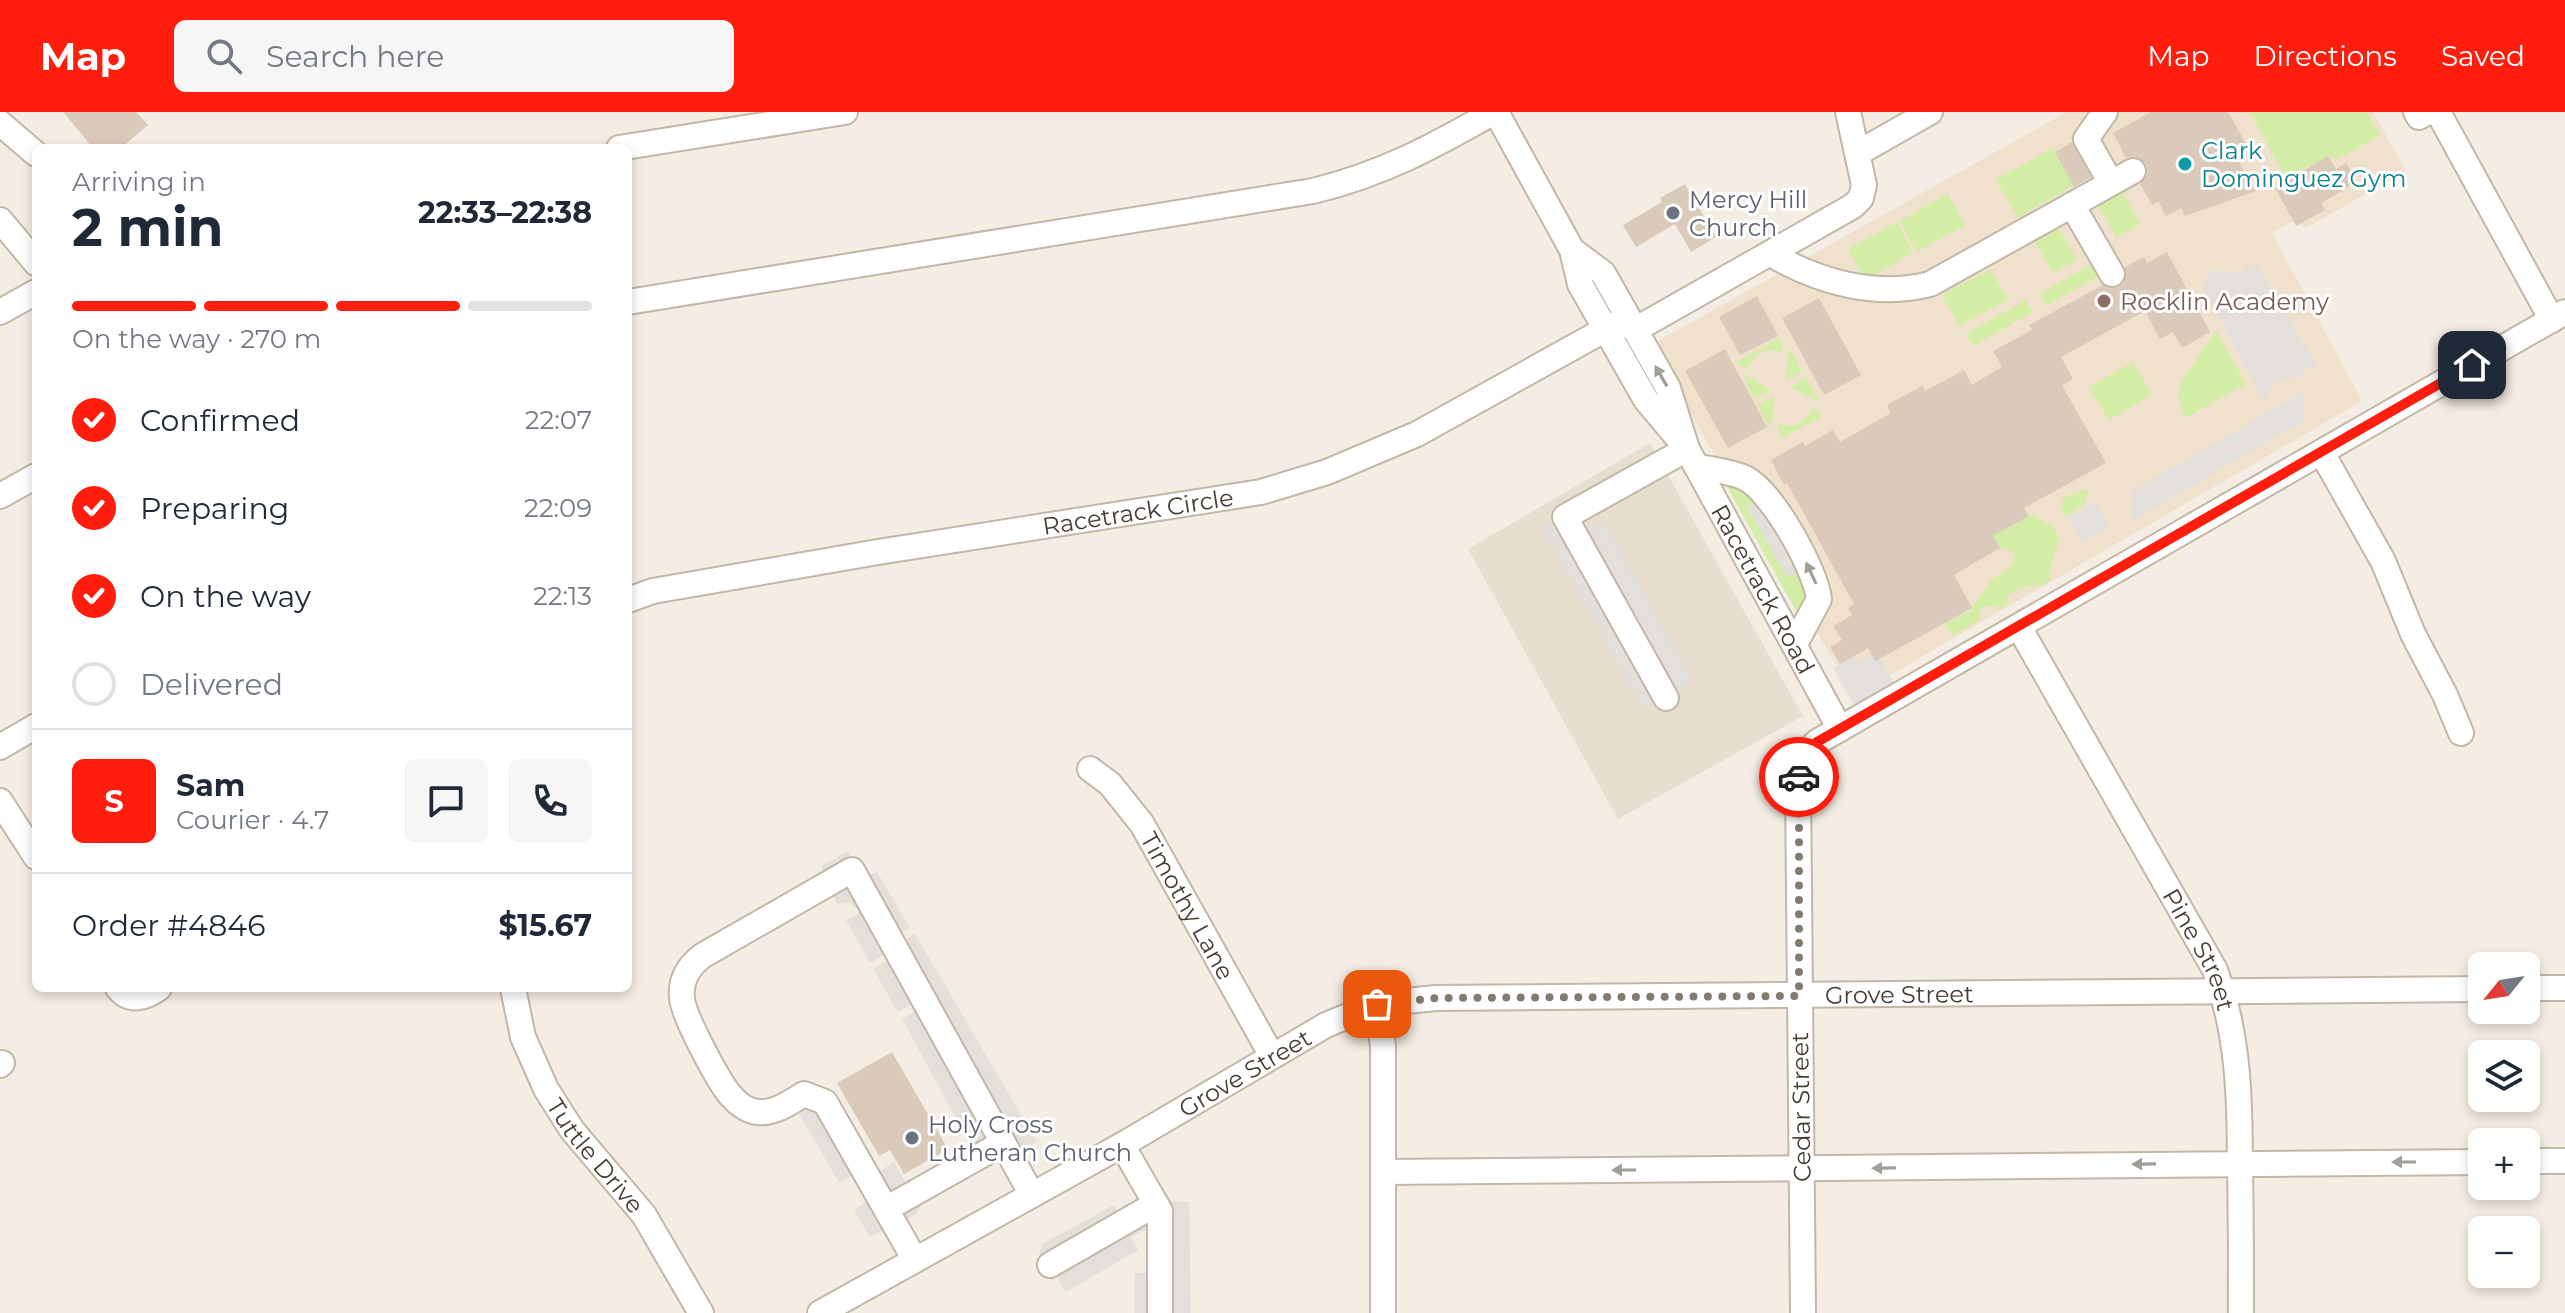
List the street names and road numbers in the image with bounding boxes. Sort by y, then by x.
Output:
street label: Racetrack Circle [1040,482,1235,541]
street label: Racetrack Road [1706,499,1821,679]
street label: Timothy Lane [1135,827,1241,985]
street label: Pine Street [2157,883,2241,1014]
street label: Grove Street [1825,979,1974,1009]
street label: Grove Street [1173,1022,1316,1123]
street label: Cedar Street [1785,1032,1817,1182]
street label: Tuttle Drive [541,1093,650,1219]

